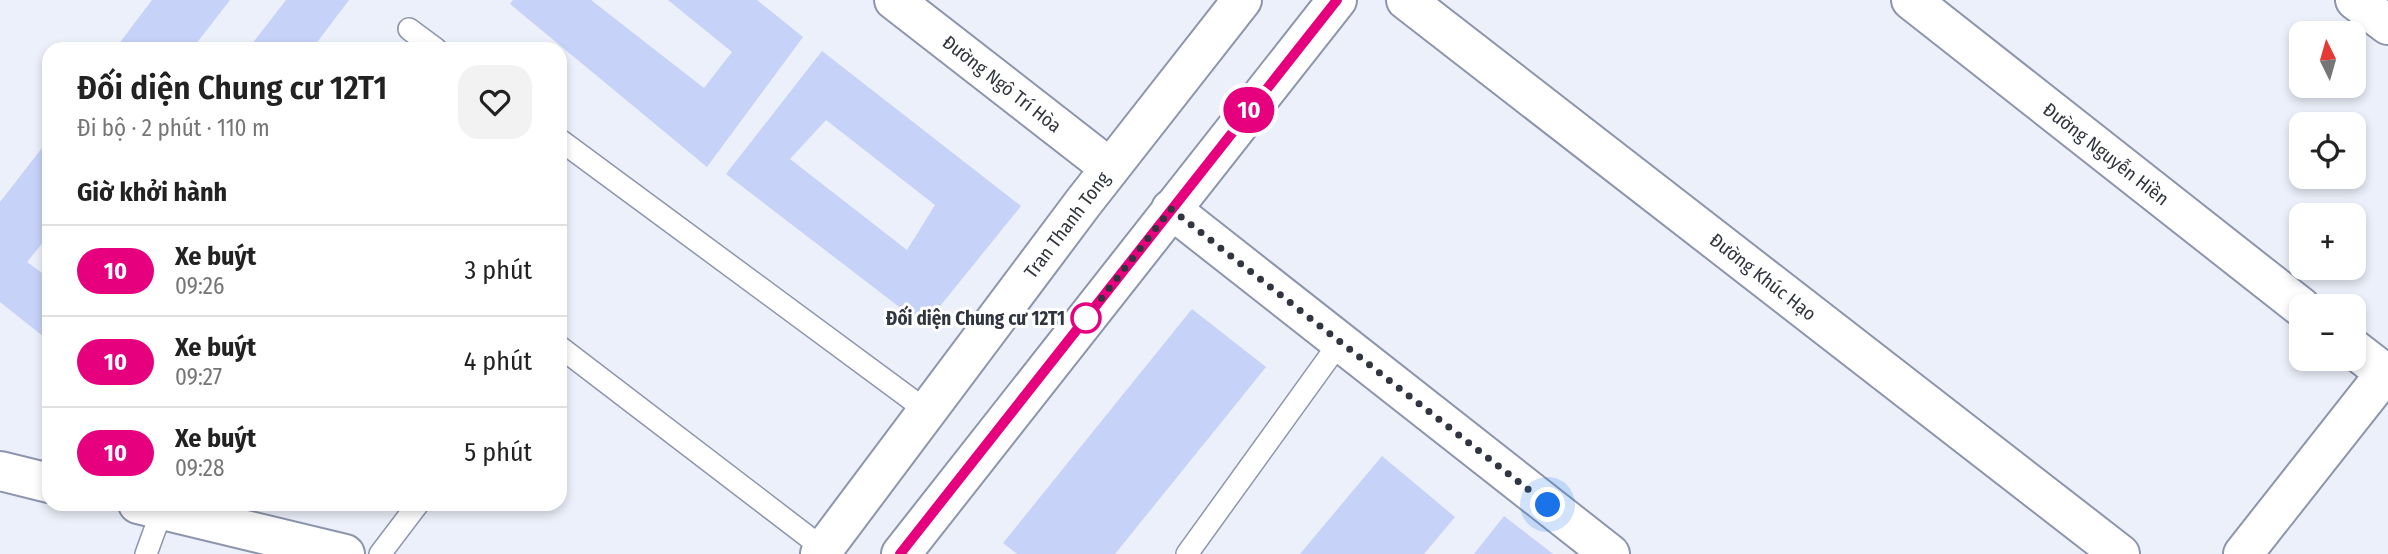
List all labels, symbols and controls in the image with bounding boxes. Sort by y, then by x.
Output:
north arrow [2289,21,2366,98]
map controls [2289,21,2366,371]
street label: Đường Ngô Trí Hòa [938,30,1066,138]
button: heart [458,65,532,139]
text: Đối diện Chung cư 12T1 [77,68,387,108]
line badge: 10 [1218,87,1280,133]
text: 10 [1237,96,1261,124]
street label: Đường Nguyễn Hiền [2039,98,2173,210]
button: locate [2289,112,2366,189]
text: Đi bộ · 2 phút · 110 m [77,114,270,142]
street label: Tran Thanh Tong [1019,167,1115,283]
text: Giờ khởi hành [77,177,227,208]
button: + [2289,203,2366,280]
street label: Đường Khúc Hạo [1705,228,1821,326]
text: Xe buýt [175,241,256,272]
text: 3 phút [465,255,532,286]
text: 10 [104,257,127,285]
text: 09:26 [175,272,224,300]
button: − [2289,294,2366,371]
marker: Đối diện Chung cư 12T1 [1071,303,1101,333]
place label: Đối diện Chung cư 12T1 [886,305,1065,330]
text: Xe buýt [175,332,256,363]
text: 4 phút [464,346,532,377]
text: 10 [104,348,127,376]
text: 09:27 [175,363,222,391]
text: Xe buýt [175,423,256,454]
text: 5 phút [464,437,532,468]
text: 10 [104,439,127,467]
text: 09:28 [175,454,225,482]
your location [1530,487,1565,522]

